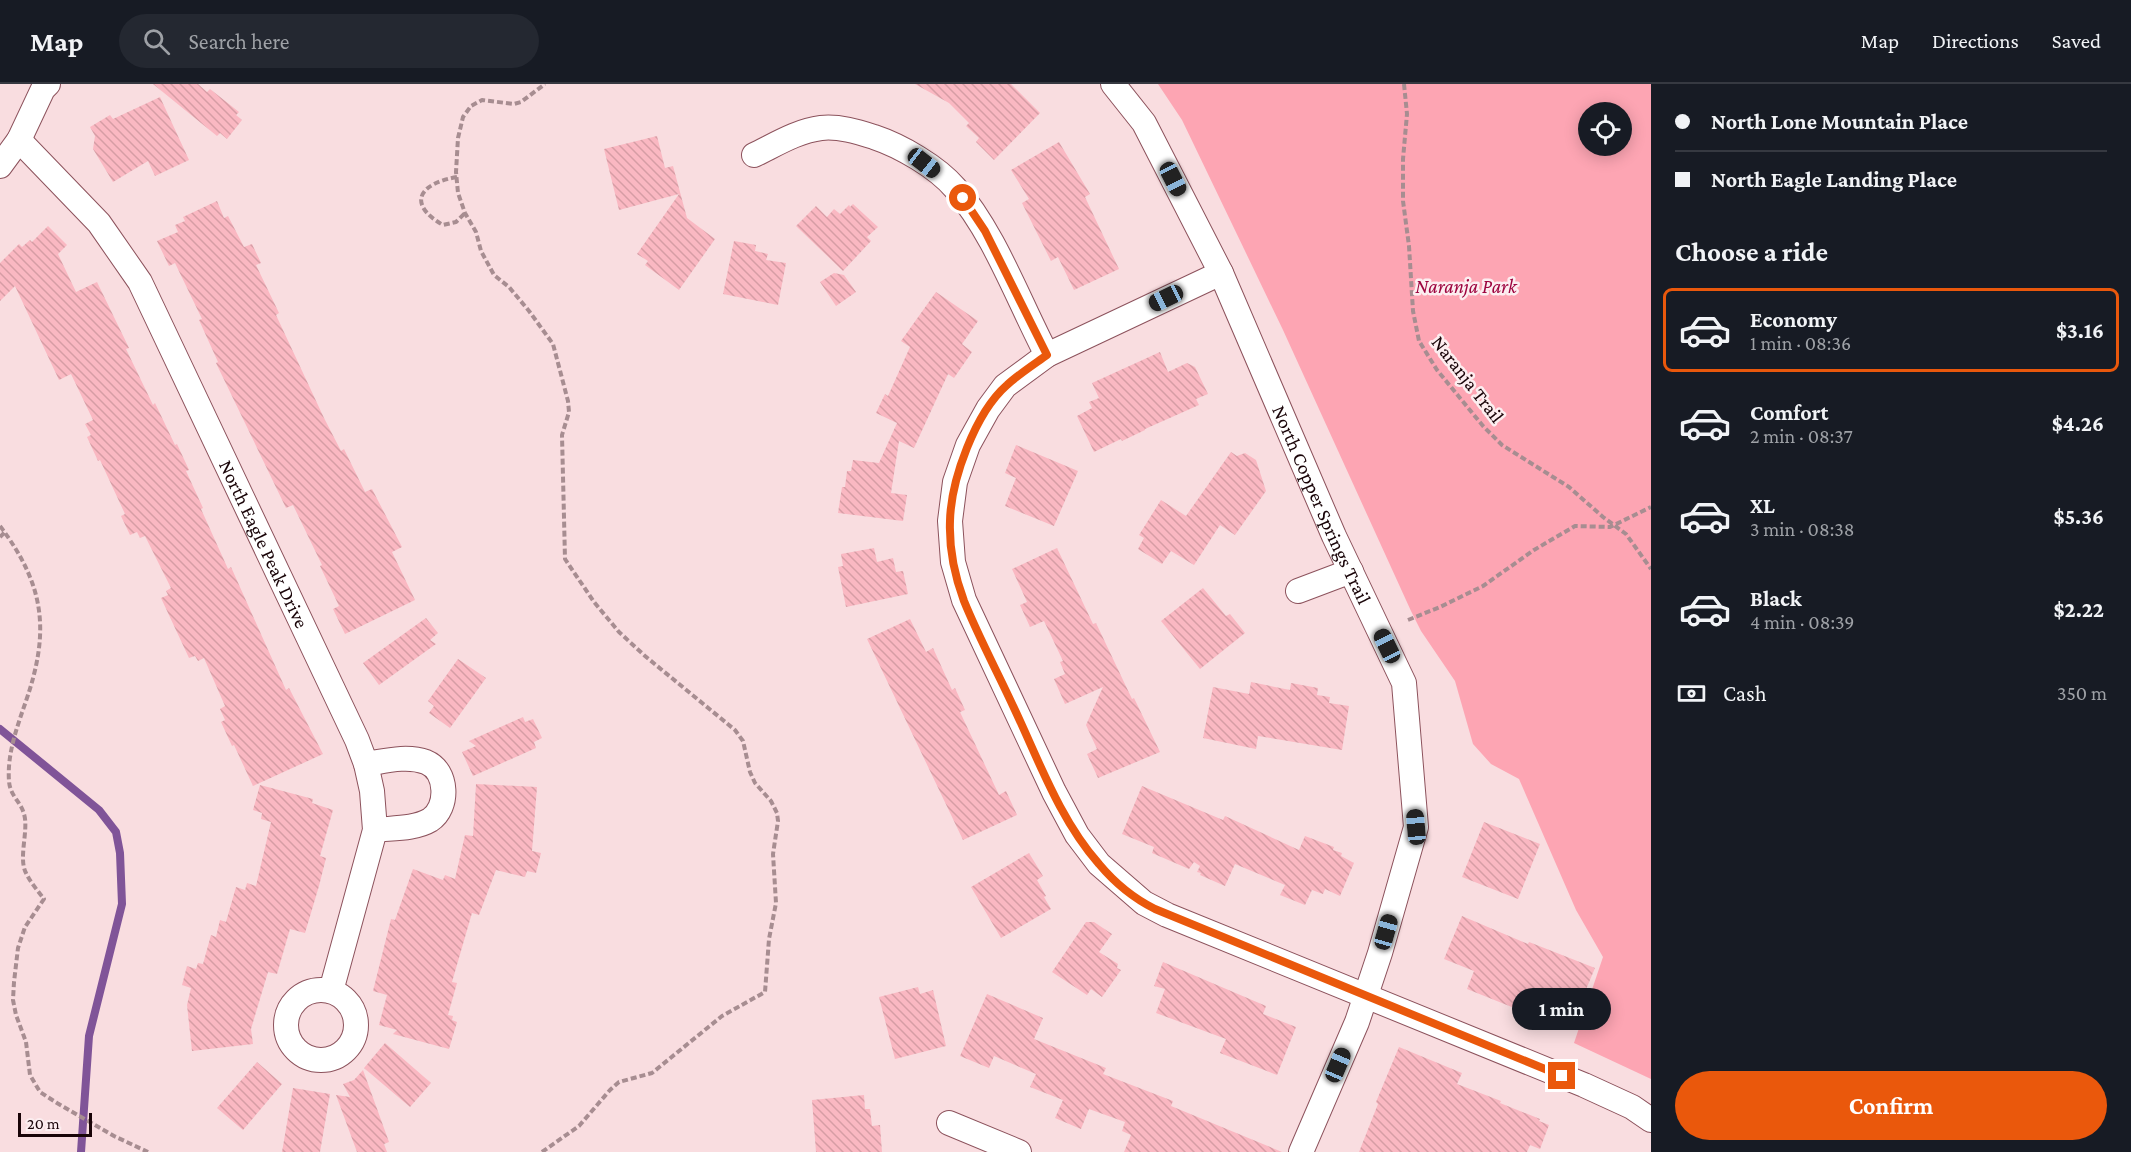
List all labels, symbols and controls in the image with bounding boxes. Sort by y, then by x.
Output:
search box [119,14,539,68]
icon: search [140,25,173,58]
text: Map [30,26,83,57]
text: Search here [188,29,289,54]
text: Map [1861,29,1899,53]
text: Directions [1932,29,2019,53]
text: Saved [2052,29,2101,53]
map controls [1578,102,1632,156]
button: locate [1578,102,1632,156]
text: North Lone Mountain Place [1711,109,1968,134]
car [904,145,944,181]
car [1157,159,1189,199]
text: North Eagle Landing Place [1711,167,1957,192]
route start [949,184,976,211]
text: Choose a ride [1675,237,1828,267]
park label: Naranja Park [1415,275,1518,298]
car [1146,282,1186,314]
icon: car [1678,303,1732,357]
text: Economy [1750,307,1837,332]
text: $3.16 [2056,318,2104,343]
street label: Naranja Trail [1426,331,1509,427]
text: 1 min · 08:36 [1750,332,1851,354]
icon: car [1678,396,1732,450]
text: Comfort [1750,400,1828,425]
street label: North Copper Springs Trail [1268,402,1376,607]
text: $4.26 [2052,411,2104,436]
text: 2 min · 08:37 [1750,425,1853,447]
street label: North Eagle Peak Drive [215,456,313,632]
icon: car [1678,489,1732,543]
text: XL [1750,493,1775,518]
text: $5.36 [2053,504,2104,529]
text: 3 min · 08:38 [1750,518,1855,540]
icon: car [1678,582,1732,636]
text: Black [1750,586,1802,611]
text: $2.22 [2054,597,2104,622]
text: 4 min · 08:39 [1750,611,1855,633]
car [1371,626,1403,666]
icon: cash [1675,677,1708,710]
text: Cash [1723,681,1767,706]
text: 350 m [2057,682,2107,704]
car [1405,808,1427,846]
car [1372,912,1400,952]
callout: 1 min [1512,989,1612,1031]
text: 1 min [1539,998,1584,1020]
car [1323,1045,1353,1085]
route end [1548,1062,1575,1089]
button: Confirm [1675,1071,2107,1140]
scale bar [18,1110,92,1138]
text: 20 m [27,1115,60,1132]

